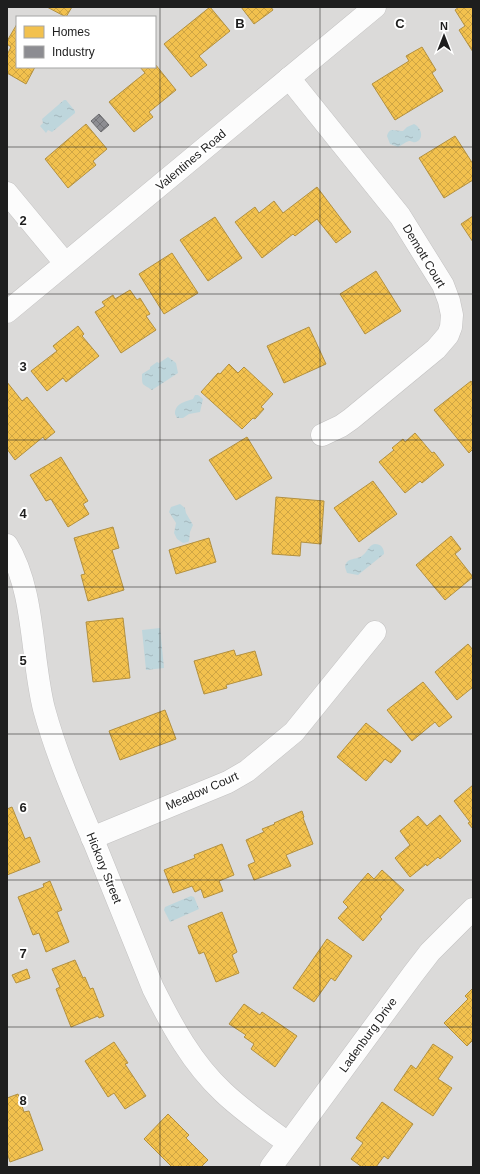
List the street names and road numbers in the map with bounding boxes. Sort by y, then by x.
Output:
street label: Valentines Road [153,127,229,193]
street label: Demott Court [400,222,449,291]
street label: Meadow Court [164,768,241,813]
street label: Hickory Street [83,830,125,906]
street label: Ladenburg Drive [336,995,400,1075]

